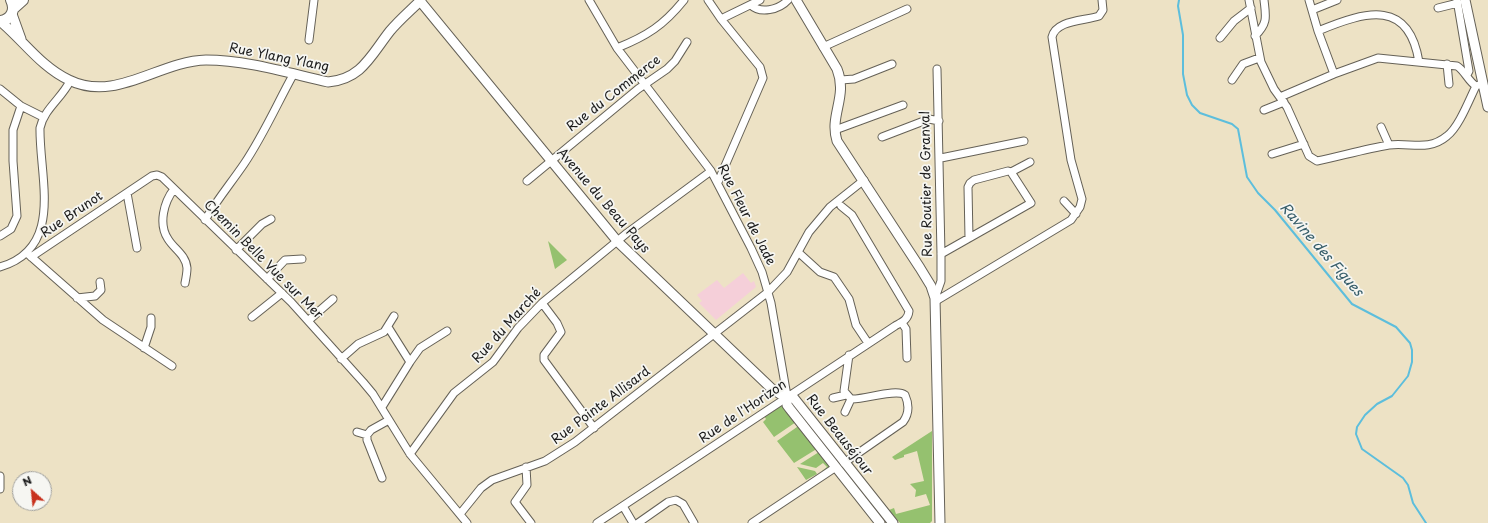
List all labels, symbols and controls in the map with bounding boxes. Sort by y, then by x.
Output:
street label: Rue Ylang Ylang [228,41,330,75]
street label: Rue du Commerce [564,53,664,135]
street label: Rue Routier de Granval [918,111,936,257]
street label: Avenue du Beau Pays [553,145,653,257]
street label: Rue Fleur de Jade [714,162,778,268]
street label: Rue Brunot [38,189,106,241]
street label: Chemin Belle Vue sur Mer [200,197,326,323]
water label: Ravine des Figues [1276,200,1366,300]
street label: Rue du Marché [469,285,545,367]
street label: Rue Pointe Allisard [549,364,653,448]
street label: Rue de l'Horizon [696,377,790,447]
street label: Rue Beauséjour [803,391,875,479]
north arrow [12,471,52,511]
text: N [19,471,35,490]

